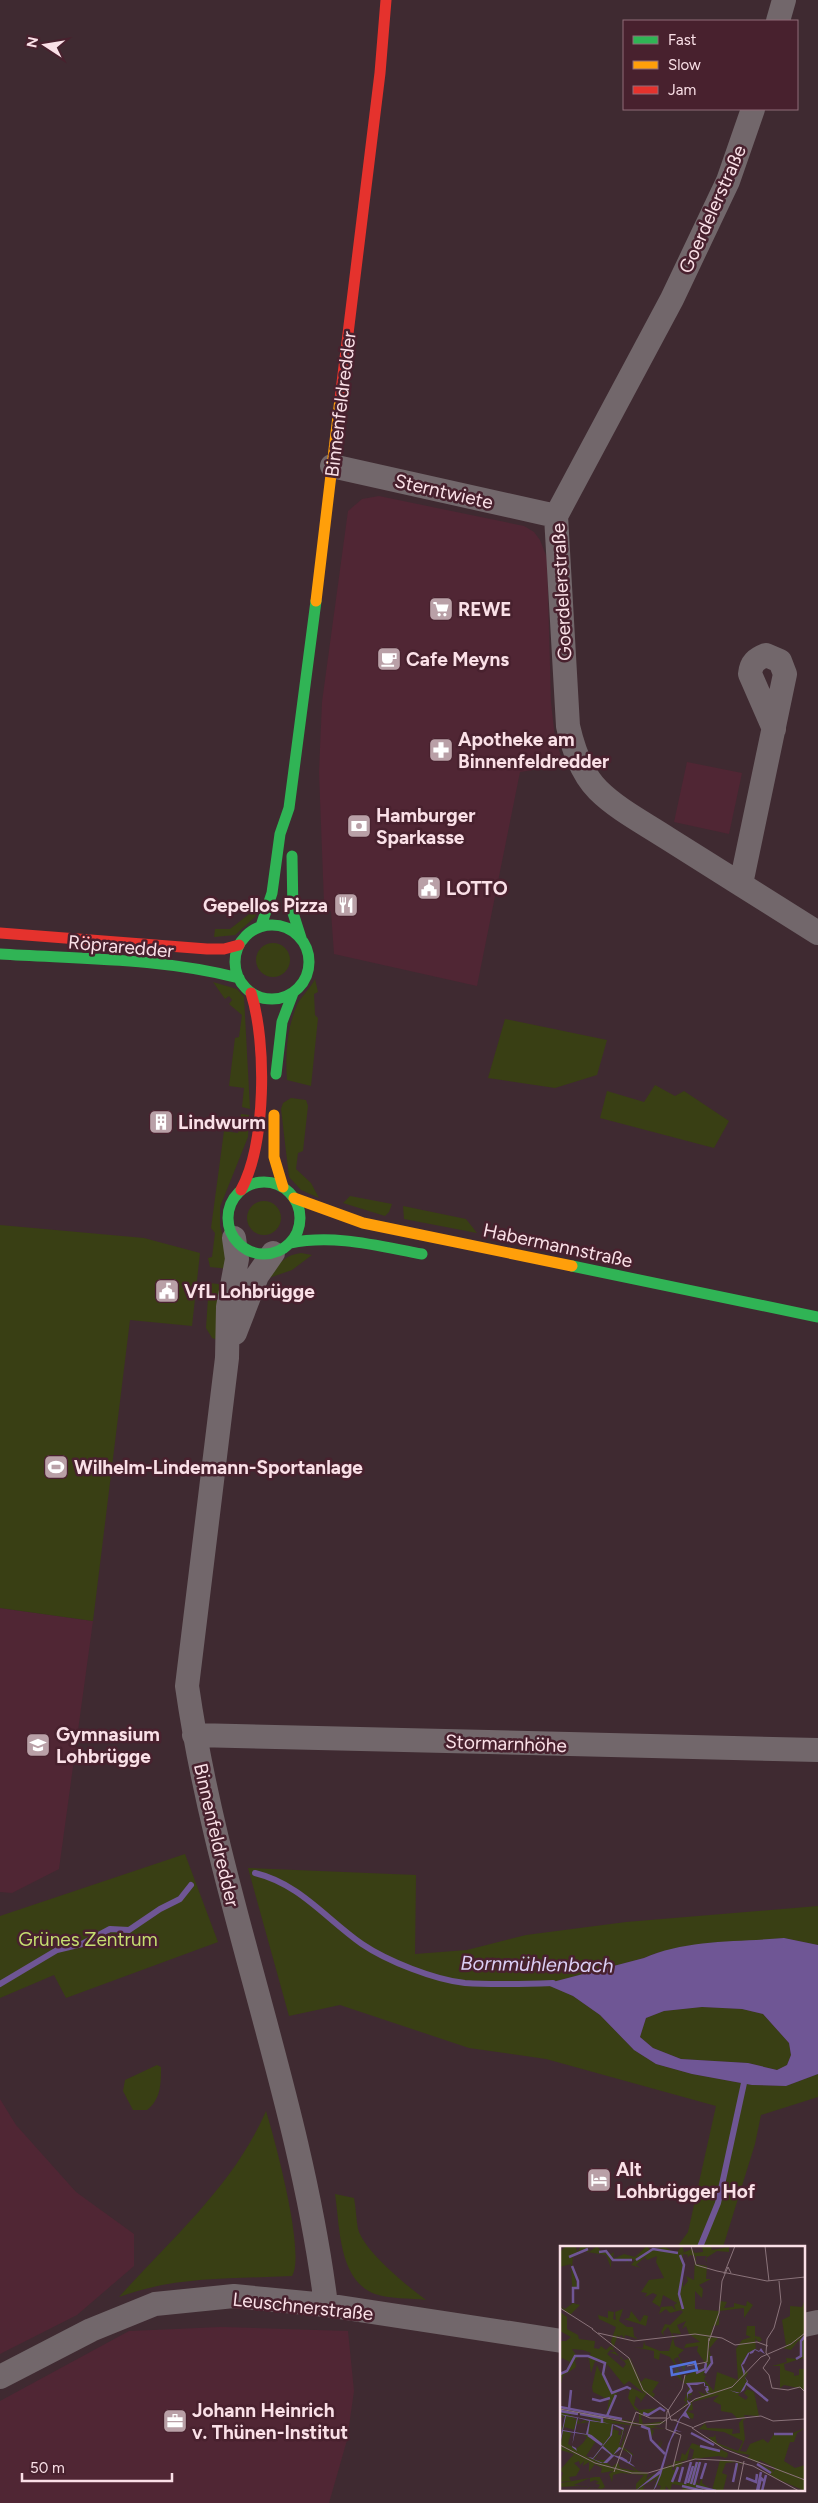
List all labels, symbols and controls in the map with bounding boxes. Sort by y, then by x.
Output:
north arrow [20,20,70,70]
legend [623,20,798,110]
text: Fast [668,31,697,49]
text: N [23,35,42,49]
text: Slow [668,56,701,74]
text: Jam [668,81,696,99]
street label: Goerdelerstraße [674,141,751,277]
street label: Binnenfeldredder [320,329,361,478]
street label: Sterntwiete [392,469,495,514]
street label: Goerdelerstraße [546,522,577,661]
supermarket icon: REWE [428,596,454,622]
place label: REWE [458,598,511,621]
cafe icon: Cafe Meyns [376,646,402,672]
place label: Cafe Meyns [406,648,509,671]
place label: Apotheke am Binnenfeldredder [458,728,609,773]
pharmacy icon: Apotheke am Binnenfeldredder [428,737,454,763]
place label: Hamburger Sparkasse [376,804,475,849]
bank icon: Hamburger Sparkasse [346,813,372,839]
public building icon: LOTTO [416,875,442,901]
place label: LOTTO [446,877,508,900]
restaurant icon: Gepellos Pizza [333,892,359,918]
place label: Gepellos Pizza [203,894,328,917]
street label: Röpraredder [67,930,175,963]
building icon: Lindwurm [148,1109,174,1135]
place label: Lindwurm [178,1111,266,1134]
street label: Habermannstraße [481,1218,635,1273]
public building icon: VfL Lohbrügge [154,1278,180,1304]
place label: VfL Lohbrügge [184,1280,315,1303]
sports icon: Wilhelm-Lindemann-Sportanlage [43,1454,69,1480]
place label: Wilhelm-Lindemann-Sportanlage [74,1456,363,1479]
place label: Gymnasium Lohbrügge [56,1723,160,1768]
street label: Stormarnhöhe [445,1730,567,1757]
school or university icon: Gymnasium Lohbrügge [25,1732,51,1758]
street label: Binnenfeldredder [189,1761,244,1910]
park label: Grünes Zentrum [18,1928,158,1951]
water label: Bornmühlenbach [460,1951,614,1977]
place label: Alt Lohbrügger Hof [616,2158,756,2203]
hotel icon: Alt Lohbrügger Hof [586,2167,612,2193]
inset map [560,2246,806,2490]
street label: Leuschnerstraße [232,2288,374,2325]
place label: Johann Heinrich v. Thünen-Institut [192,2399,349,2444]
office icon: Johann Heinrich v. Thünen-Institut [162,2408,188,2434]
scale bar [22,2450,172,2482]
text: 50 m [30,2459,65,2477]

